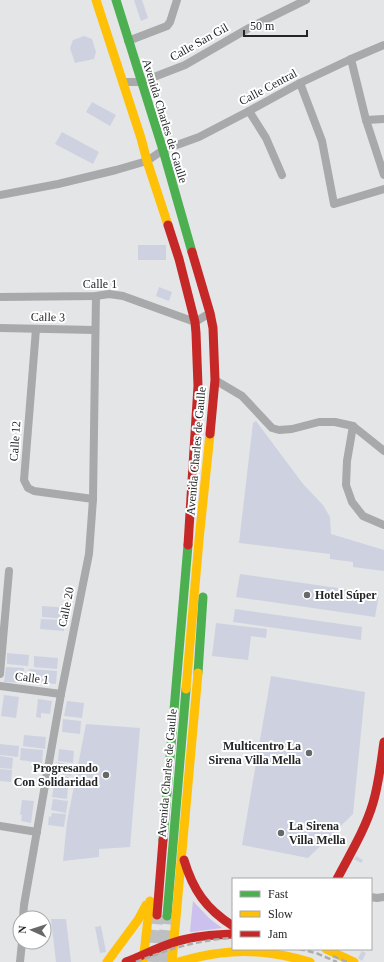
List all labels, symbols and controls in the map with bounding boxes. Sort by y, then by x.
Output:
scale bar [244,12,307,38]
text: 50 m [250,19,275,33]
street label: Calle San Gil [167,20,231,64]
street label: Avenida Charles de Gaulle [139,57,191,185]
street label: Calle Central [237,66,300,108]
street label: Calle 1 [83,277,117,291]
street label: Calle 3 [31,310,65,324]
street label: Avenida Charles de Gaulle [183,386,209,516]
street label: Calle 12 [7,420,23,462]
street label: Calle 20 [55,586,77,628]
place label: Hotel Súper [315,588,377,602]
marker: Hotel Súper [302,590,312,600]
street label: Calle 1 [14,669,50,687]
street label: Avenida Charles de Gaulle [154,708,180,838]
place label: Multicentro La Sirena Villa Mella [209,739,301,767]
marker: Multicentro La Sirena Villa Mella [304,748,314,758]
place label: Progresando Con Solidaridad [14,761,98,789]
marker: Progresando Con Solidaridad [101,770,111,780]
place label: La Sirena Villa Mella [289,819,346,847]
marker: La Sirena Villa Mella [276,828,286,838]
legend [232,878,372,950]
text: Fast [268,887,289,901]
text: Slow [268,907,293,921]
north arrow [12,910,52,950]
text: N [16,925,28,934]
text: Jam [268,927,288,941]

